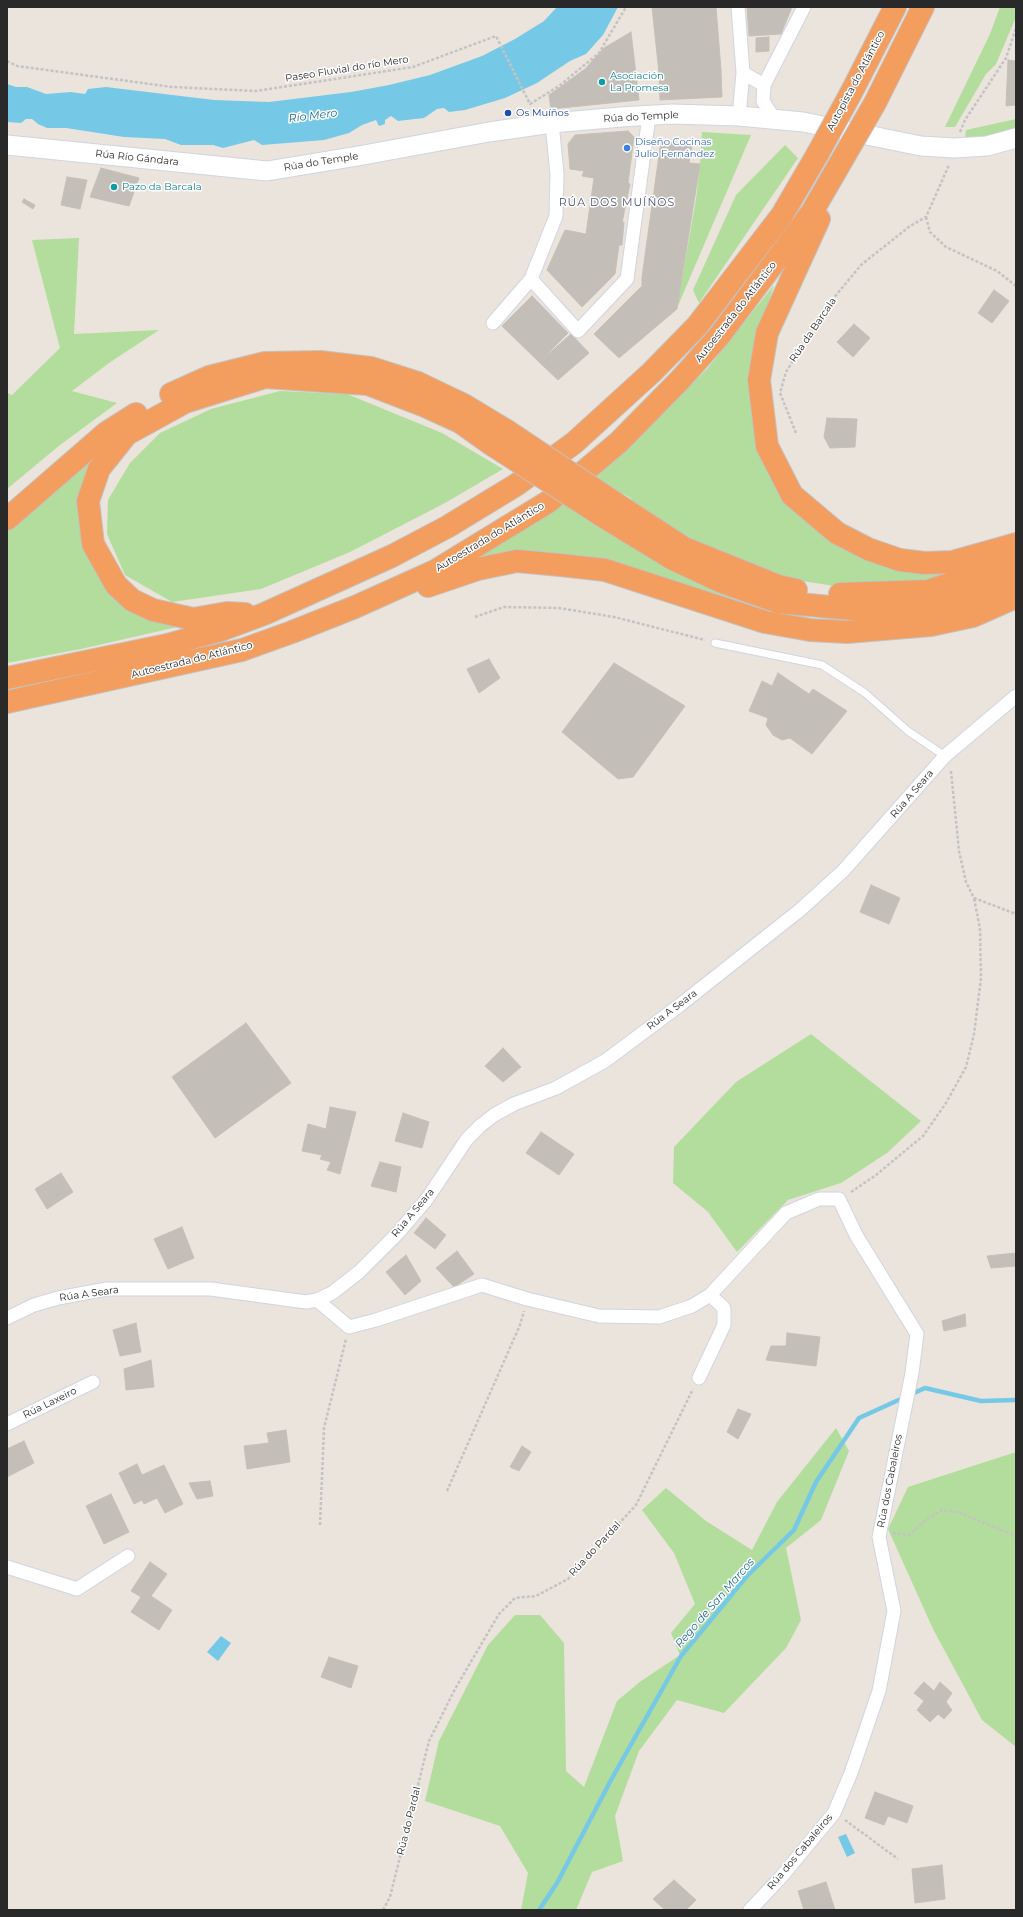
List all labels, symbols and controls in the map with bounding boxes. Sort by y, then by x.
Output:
street label: Autopista do Atlántico [825,29,887,133]
street label: Paseo Fluvial do río Mero [284,53,410,85]
place label: Asociación La Promesa [610,70,669,94]
marker: Asociación La Promesa [597,77,607,87]
water label: Río Mero [288,106,338,126]
place label: Os Muíños [516,107,569,119]
marker: Os Muíños [503,108,513,118]
street label: Rúa do Temple [603,109,679,125]
place label: Diseño Cocinas Julio Fernández [635,136,714,160]
marker: Diseño Cocinas Julio Fernández [622,143,632,153]
street label: Rúa Río Gándara [95,148,179,168]
street label: Rúa do Temple [283,150,359,174]
place label: Pazo da Barcala [122,181,202,193]
marker: Pazo da Barcala [109,182,119,192]
district label: RÚA DOS MUÍÑOS [559,196,675,210]
street label: Autoestrada do Atlántico [693,259,779,365]
street label: Rúa da Barcala [787,295,839,365]
street label: Autoestrada do Atlántico [434,500,546,574]
street label: Autoestrada do Atlántico [130,639,254,681]
street label: Rúa A Seara [888,768,936,820]
street label: Rúa A Seara [645,987,699,1033]
street label: Rúa A Seara [389,1186,437,1240]
street label: Rúa A Seara [59,1284,119,1304]
street label: Rúa Laxeiro [21,1385,79,1421]
street label: Rúa dos Cabaleiros [875,1433,905,1529]
street label: Rúa do Pardal [567,1519,623,1579]
water label: Rego de San Marcos [673,1556,757,1650]
street label: Rúa do Pardal [395,1785,423,1857]
street label: Rúa dos Cabaleiros [765,1812,835,1892]

